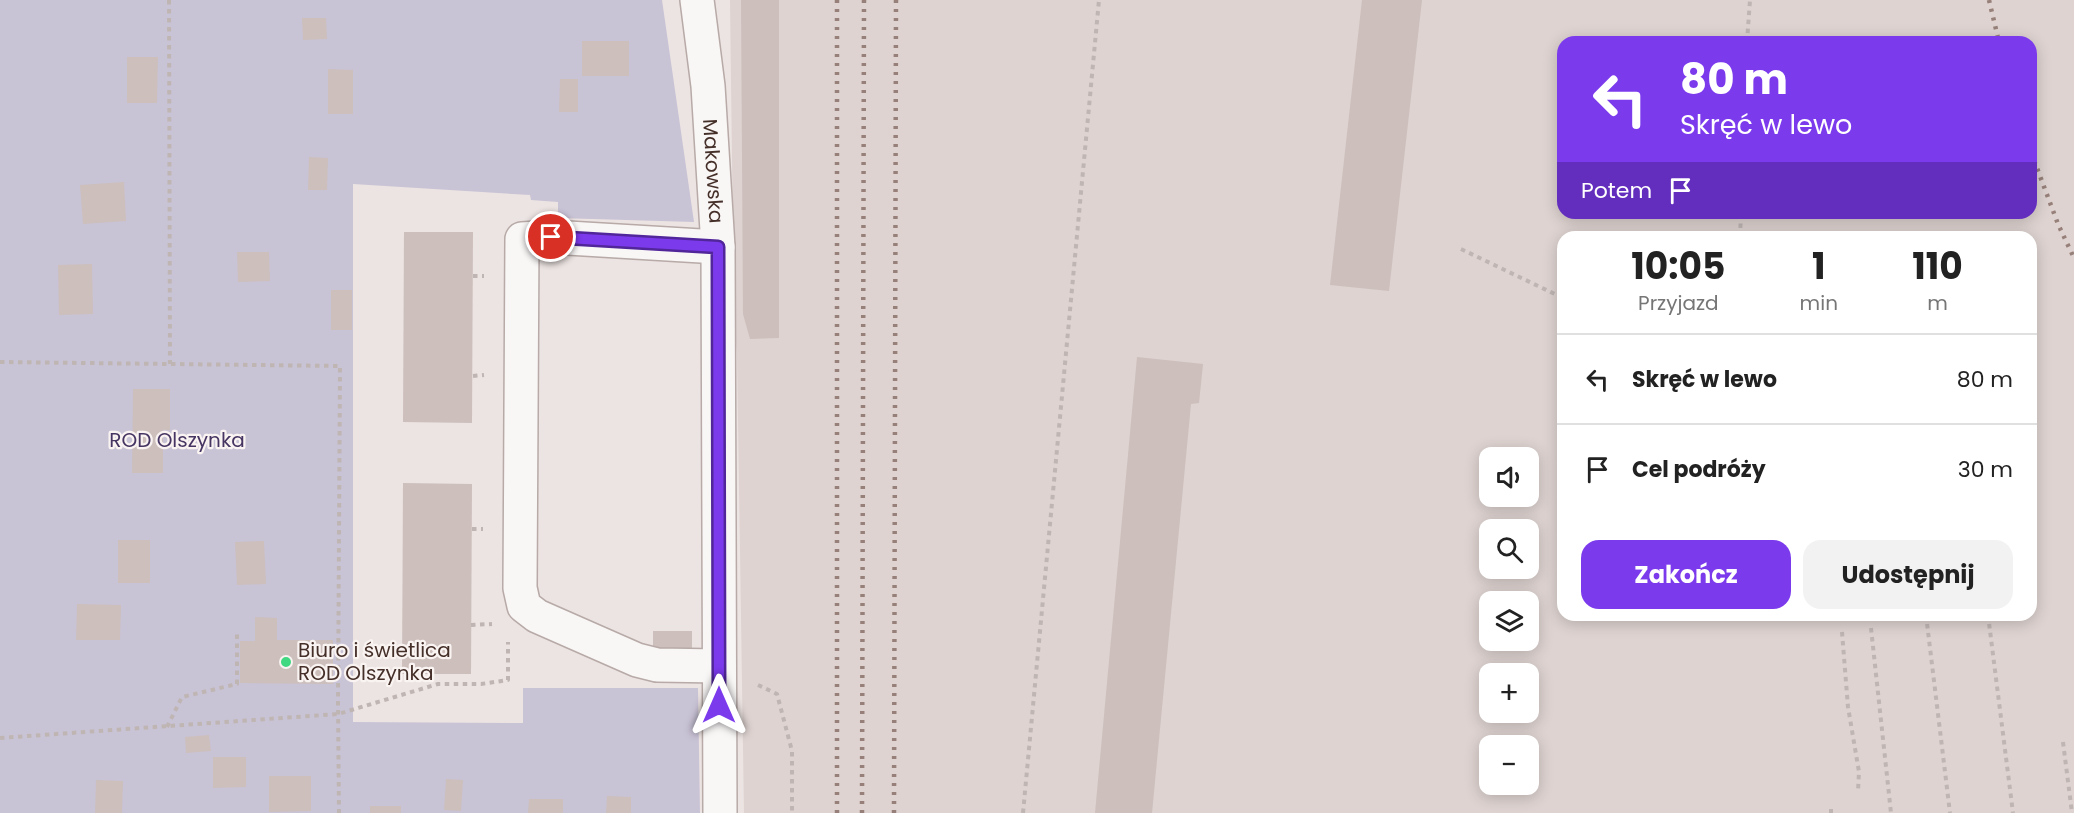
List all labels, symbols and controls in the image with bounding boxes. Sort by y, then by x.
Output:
text: 80 m [1680,50,1788,109]
icon: left [1581,60,1659,138]
text: Skręć w lewo [1680,106,1852,143]
street label: Makowska [696,118,731,224]
icon: arrive [1664,174,1697,207]
text: Potem [1581,175,1652,206]
pin [525,211,576,262]
icon: arrive [534,220,567,253]
text: 10:05 [1631,241,1725,292]
text: 1 [1812,241,1826,292]
text: 110 [1912,241,1963,292]
text: Przyjazd [1638,289,1719,317]
text: min [1800,289,1838,317]
text: m [1927,289,1948,317]
icon: left [1581,363,1614,396]
text: Skręć w lewo [1632,364,1777,395]
text: 80 m [1957,364,2013,395]
park label: ROD Olszynka [109,426,245,454]
map controls [1479,447,1539,795]
button: sound [1479,447,1539,507]
icon: arrive [1581,453,1614,486]
text: Cel podróży [1632,454,1766,485]
text: 30 m [1958,454,2013,485]
button: search [1479,519,1539,579]
button: Zakończ [1581,540,1791,609]
button: Udostępnij [1803,540,2013,609]
button: layers [1479,591,1539,651]
place label: Biuro i świetlica ROD Olszynka [298,636,451,687]
marker: Biuro i świetlica ROD Olszynka [279,655,293,669]
button: + [1479,663,1539,723]
position arrow [687,673,751,737]
button: − [1479,735,1539,795]

